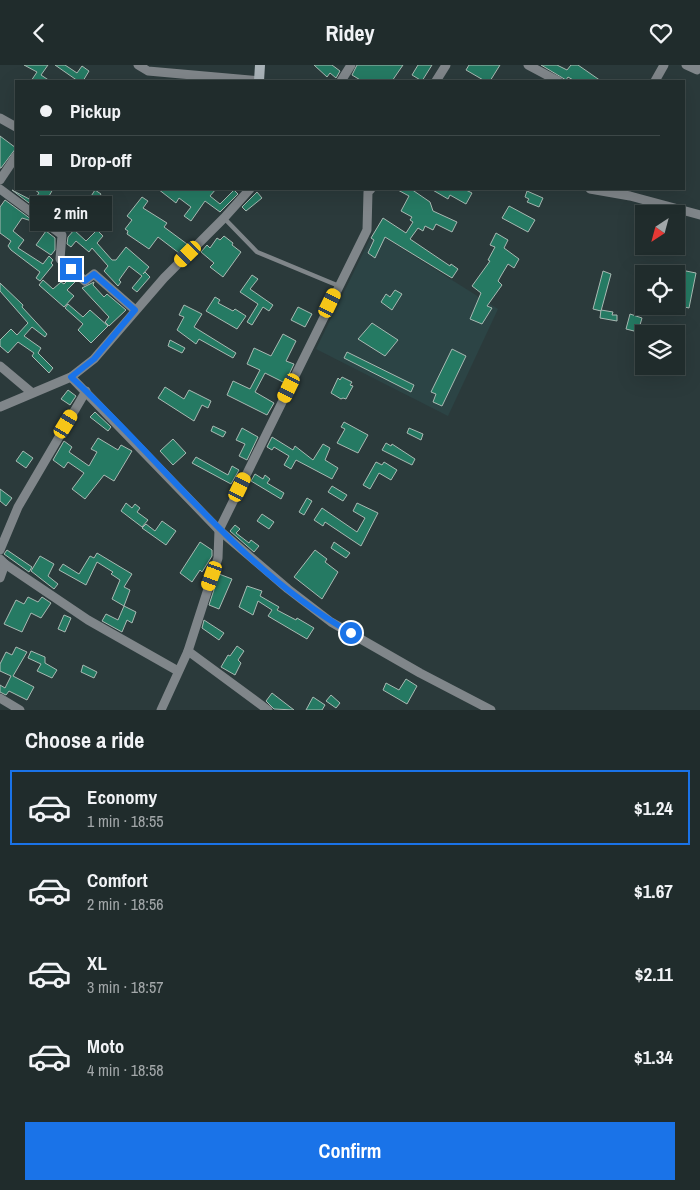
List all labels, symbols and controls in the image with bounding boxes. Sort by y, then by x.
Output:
text: Ridey [325,18,375,48]
icon: back [25,19,53,47]
icon: heart [647,19,675,47]
text: Pickup [70,98,121,124]
text: Drop-off [70,147,131,173]
callout: 2 min [30,197,112,231]
text: 2 min [54,202,88,224]
north arrow [635,205,685,255]
map controls [635,205,685,375]
car [171,238,204,270]
route end [60,258,82,280]
button: locate [635,265,685,315]
car [316,286,343,320]
button: layers [635,325,685,375]
car [275,371,302,405]
car [51,407,80,441]
car [226,470,253,504]
car [199,559,224,593]
route start [340,622,362,644]
text: Choose a ride [25,725,144,755]
text: Economy [87,784,157,810]
icon: car [27,785,72,830]
text: $1.24 [634,795,673,821]
text: 1 min · 18:55 [87,810,164,832]
text: Comfort [87,867,148,893]
icon: car [27,868,72,913]
text: $1.67 [634,878,673,904]
text: 2 min · 18:56 [87,893,164,915]
text: XL [87,950,107,976]
icon: car [27,951,72,996]
text: $2.11 [635,961,673,987]
text: 3 min · 18:57 [87,976,164,998]
text: Moto [87,1033,124,1059]
icon: car [27,1034,72,1079]
text: $1.34 [634,1044,673,1070]
text: 4 min · 18:58 [87,1059,164,1081]
button: Confirm [25,1122,675,1180]

